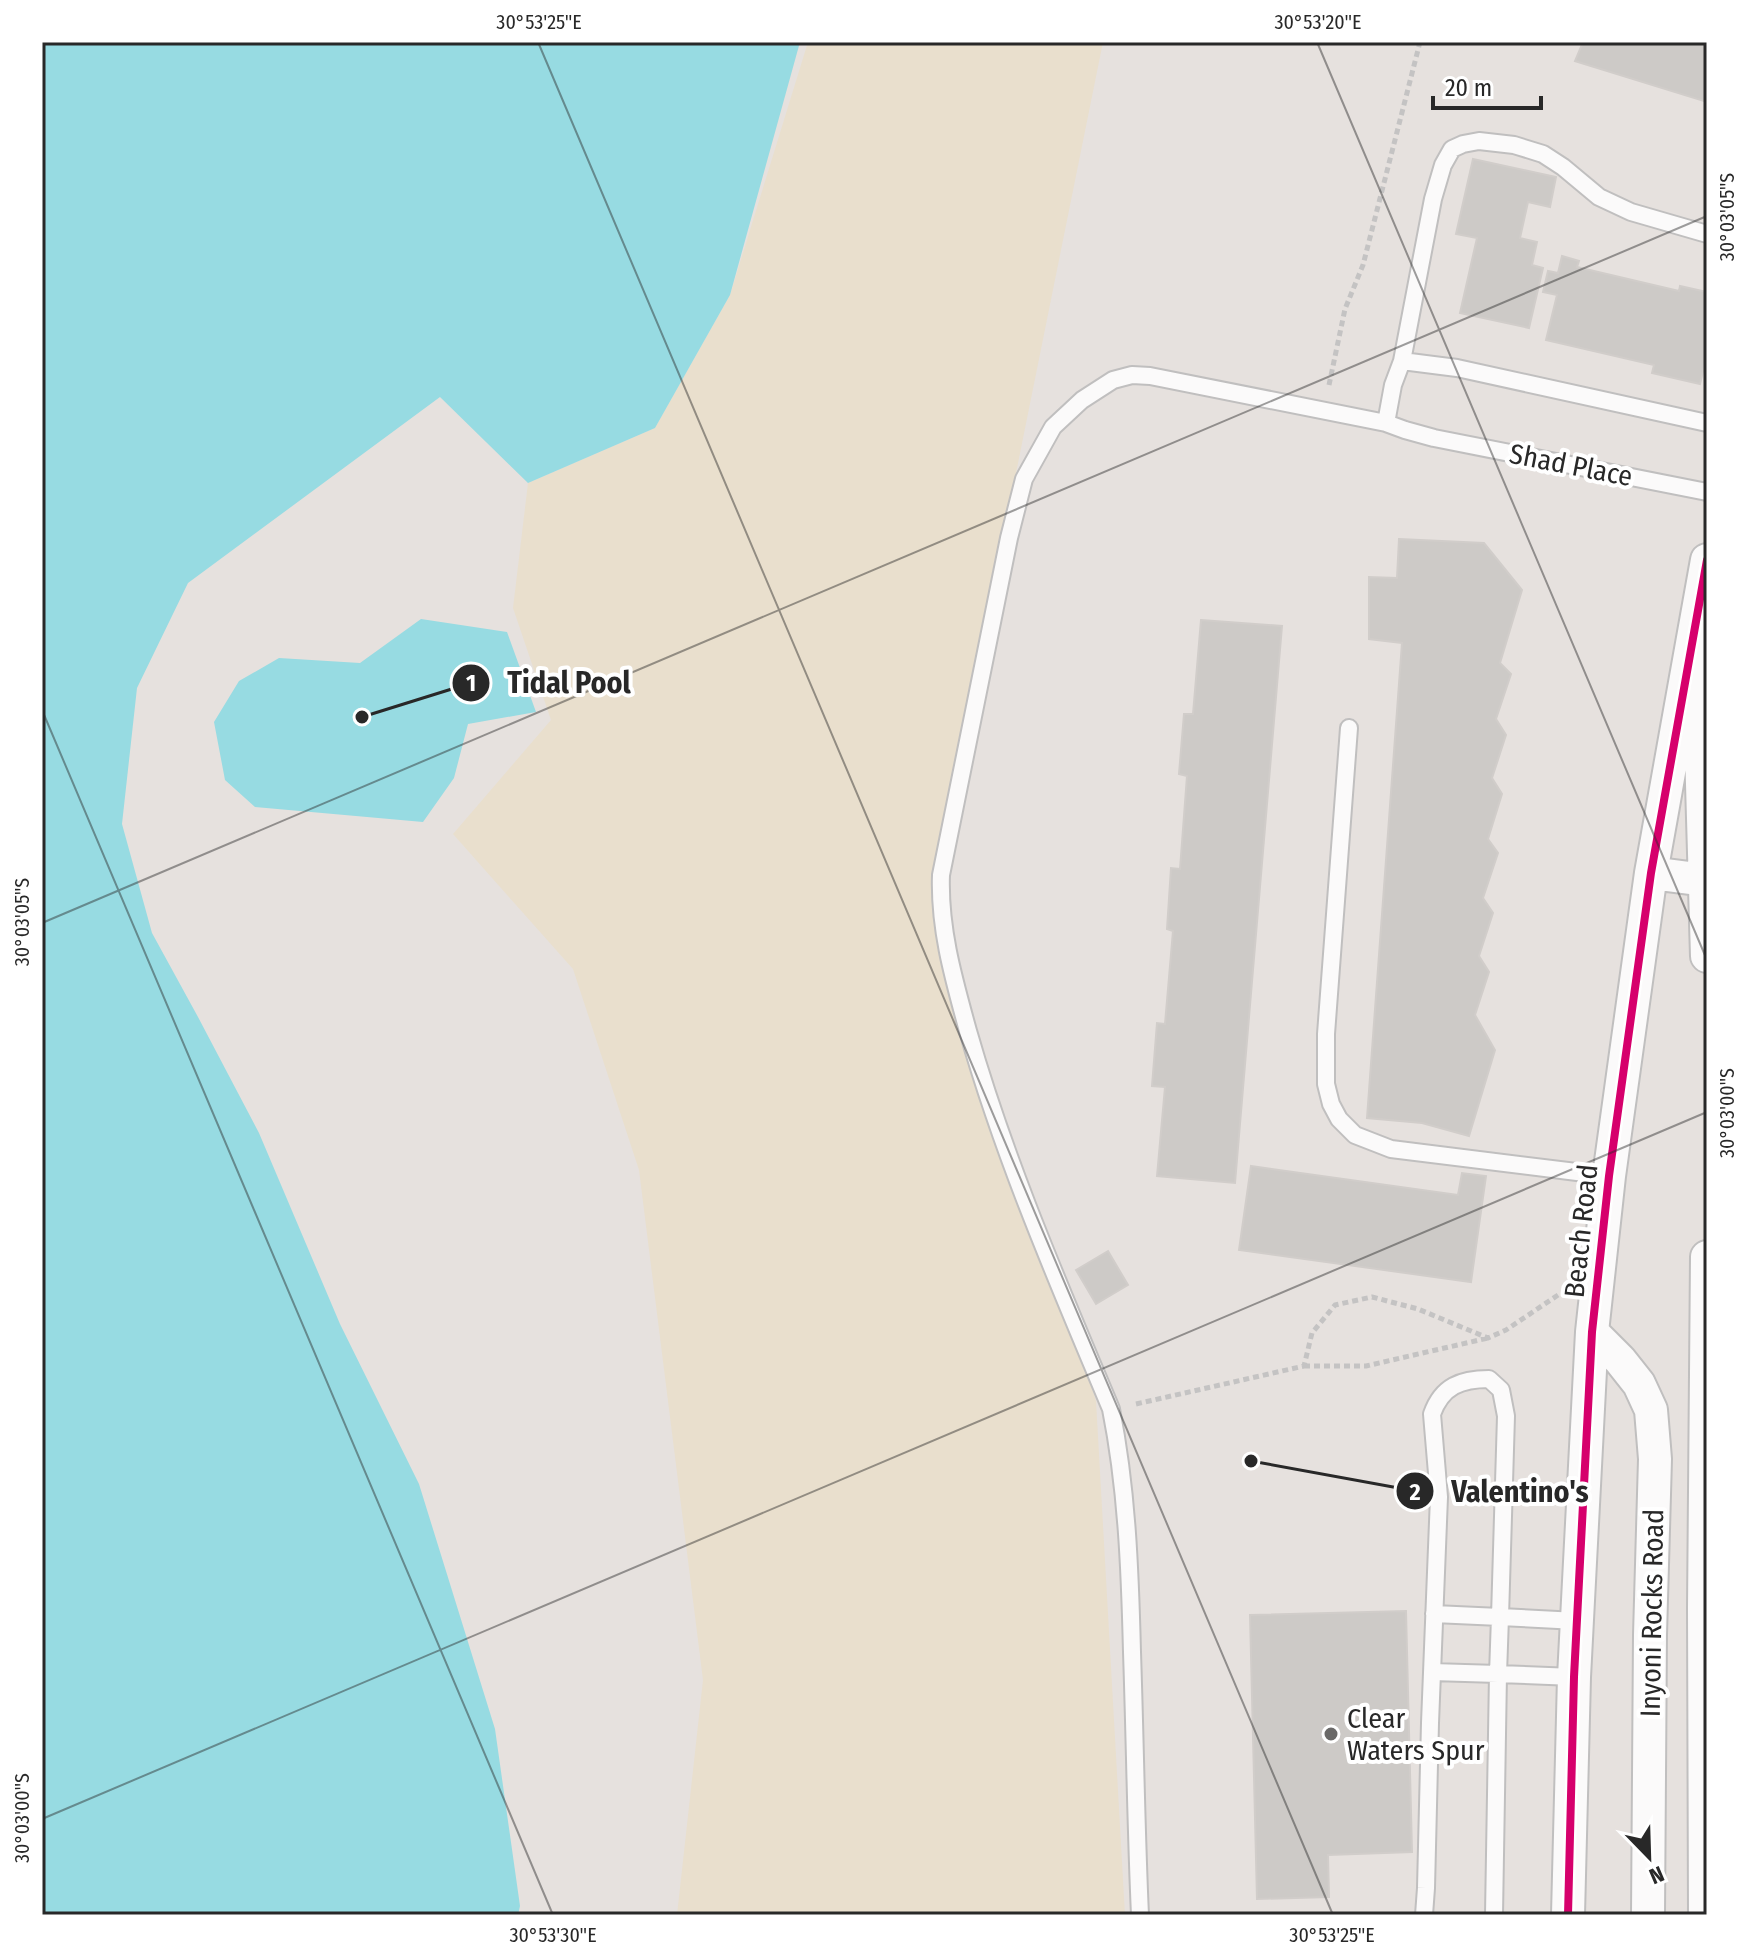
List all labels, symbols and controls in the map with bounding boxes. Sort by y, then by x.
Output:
text: 30°53'25"E [496,10,582,34]
text: 30°53'20"E [1275,10,1361,34]
scale bar [1433,60,1541,110]
text: 20 m [1445,74,1492,102]
text: 30°03'05"S [1715,173,1739,261]
street label: Shad Place [1507,437,1635,493]
callout: Tidal Pool [451,656,646,710]
text: Tidal Pool [507,665,632,701]
text: 1 [466,669,476,697]
text: 30°03'05"S [10,878,34,966]
text: 30°03'00"S [1715,1068,1739,1158]
street label: Beach Road [1558,1163,1604,1299]
callout: Valentino's [1395,1464,1605,1518]
text: Valentino's [1450,1474,1589,1510]
text: 2 [1408,1478,1421,1506]
street label: Inyoni Rocks Road [1634,1509,1670,1717]
place label: Clear Waters Spur [1347,1702,1485,1767]
marker: Clear Waters Spur [1322,1725,1340,1743]
text: 30°03'00"S [10,1773,34,1863]
north arrow [1609,1817,1689,1897]
text: N [1645,1860,1668,1890]
text: 30°53'30"E [509,1923,597,1947]
text: 30°53'25"E [1289,1923,1375,1947]

